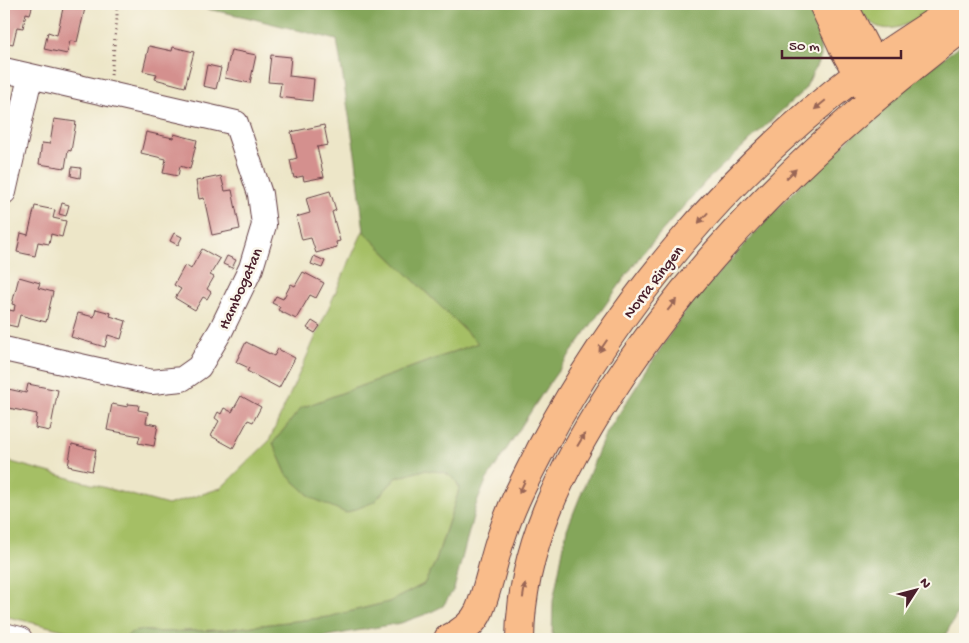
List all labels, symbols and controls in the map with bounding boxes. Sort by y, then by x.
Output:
scale bar [782,28,900,60]
text: 50 m [789,38,820,56]
one-way arrow [813,100,826,111]
one-way arrow [785,168,797,180]
one-way arrow [698,212,709,225]
street label: Norra Ringen [620,243,689,323]
street label: Hambogatan [216,245,269,333]
one-way arrow [667,299,678,312]
one-way arrow [599,340,608,353]
one-way arrow [577,433,586,446]
one-way arrow [518,480,526,494]
north arrow [892,566,942,616]
text: N [915,575,934,593]
one-way arrow [521,582,529,598]

